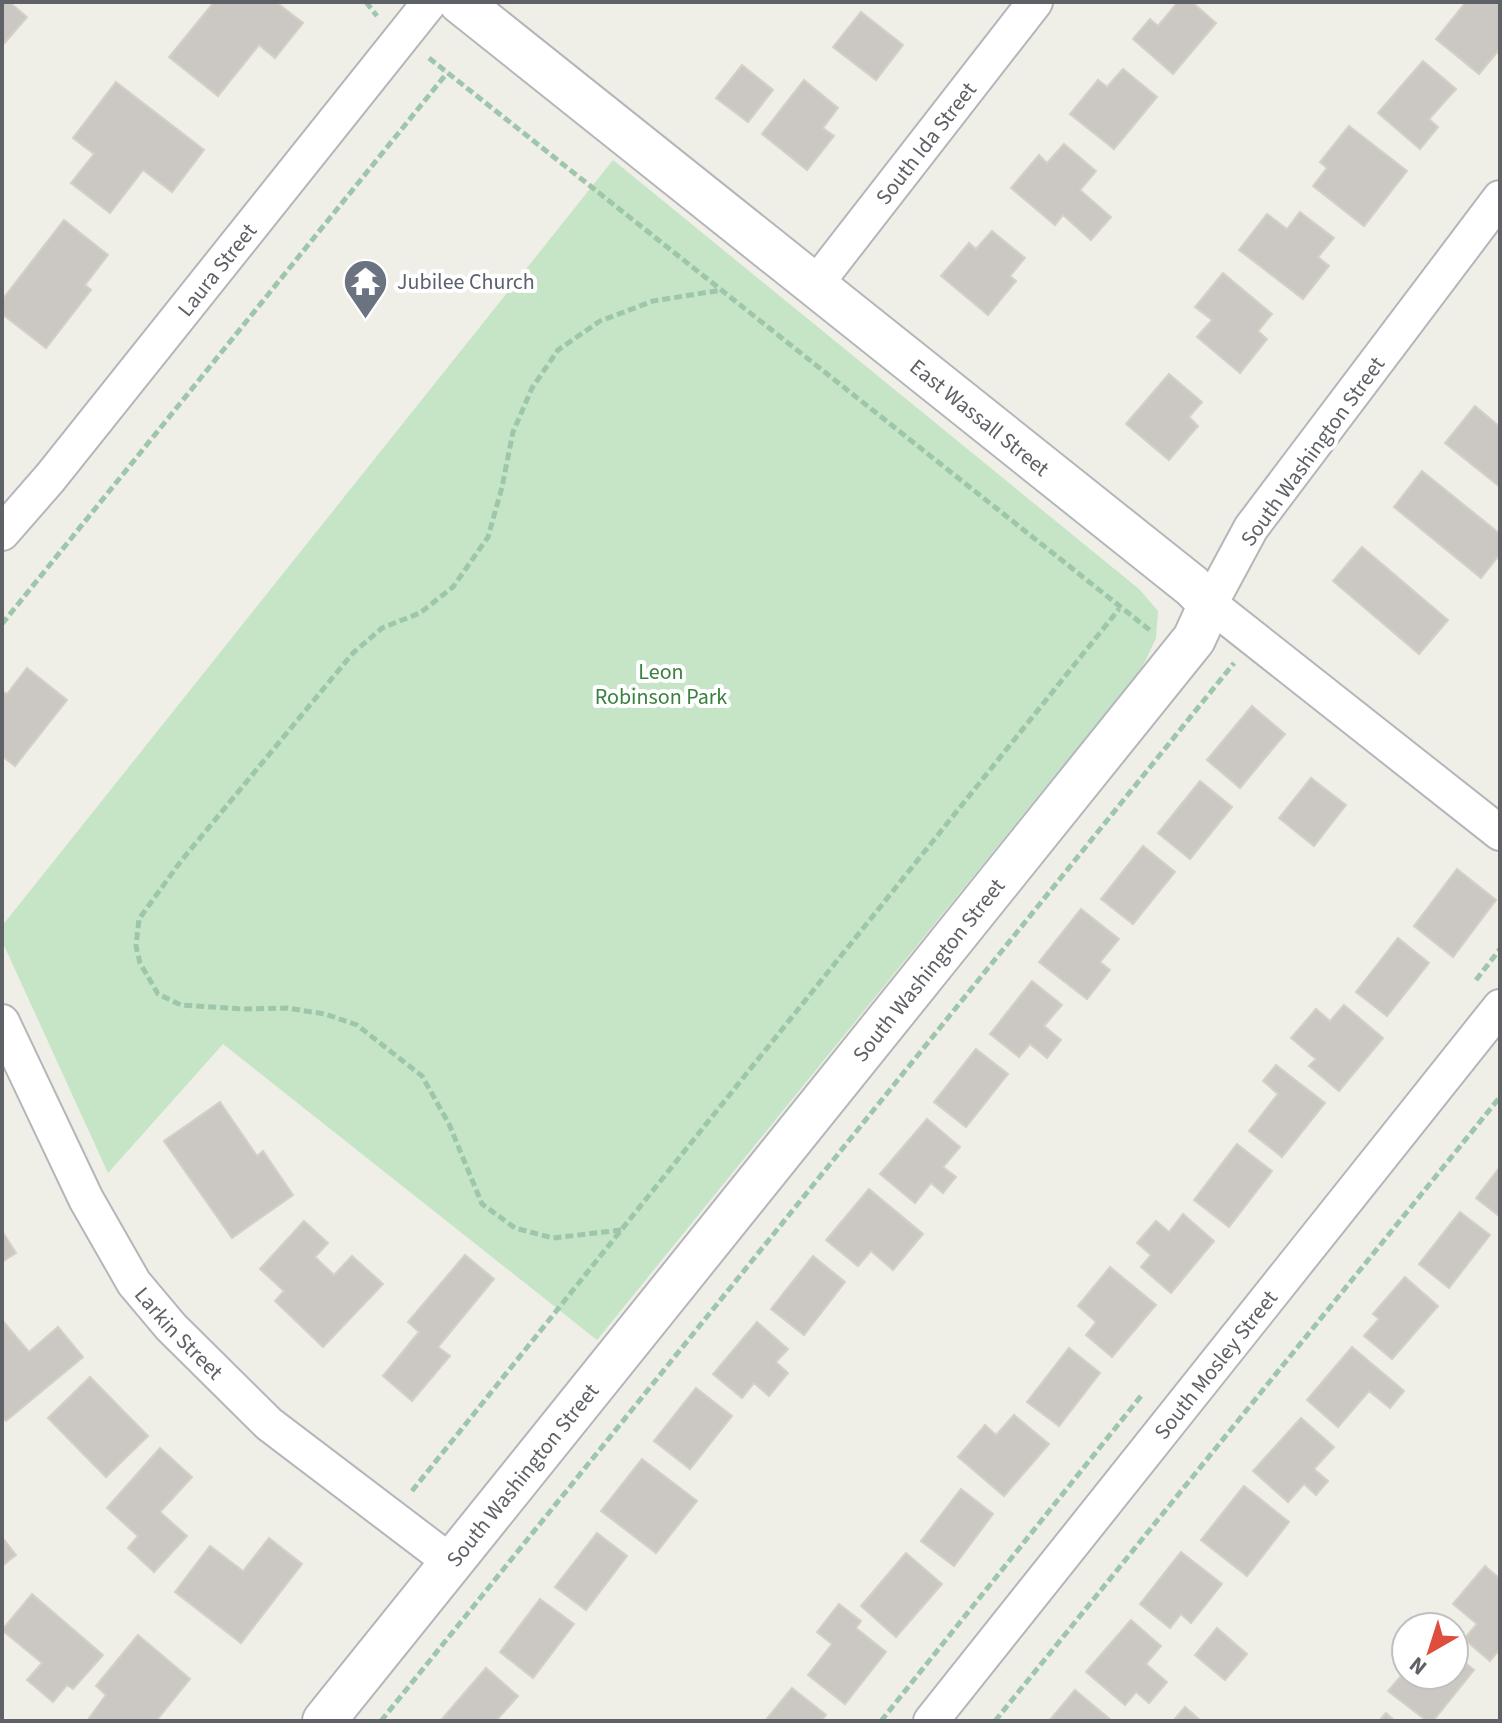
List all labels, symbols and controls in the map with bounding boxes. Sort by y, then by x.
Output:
street label: South Ida Street [868,75,985,212]
street label: Laura Street [170,216,265,324]
temple icon: Jubilee Church [342,257,390,320]
place label: Jubilee Church [397,266,535,298]
street label: South Washington Street [1233,350,1393,553]
street label: East Wassall Street [903,351,1057,485]
park label: Leon Robinson Park [595,656,727,713]
street label: South Washington Street [845,871,1013,1069]
street label: Larkin Street [127,1280,231,1388]
street label: South Mosley Street [1146,1283,1286,1447]
street label: South Washington Street [439,1376,607,1574]
north arrow [1390,1611,1470,1691]
text: N [1402,1649,1434,1683]

